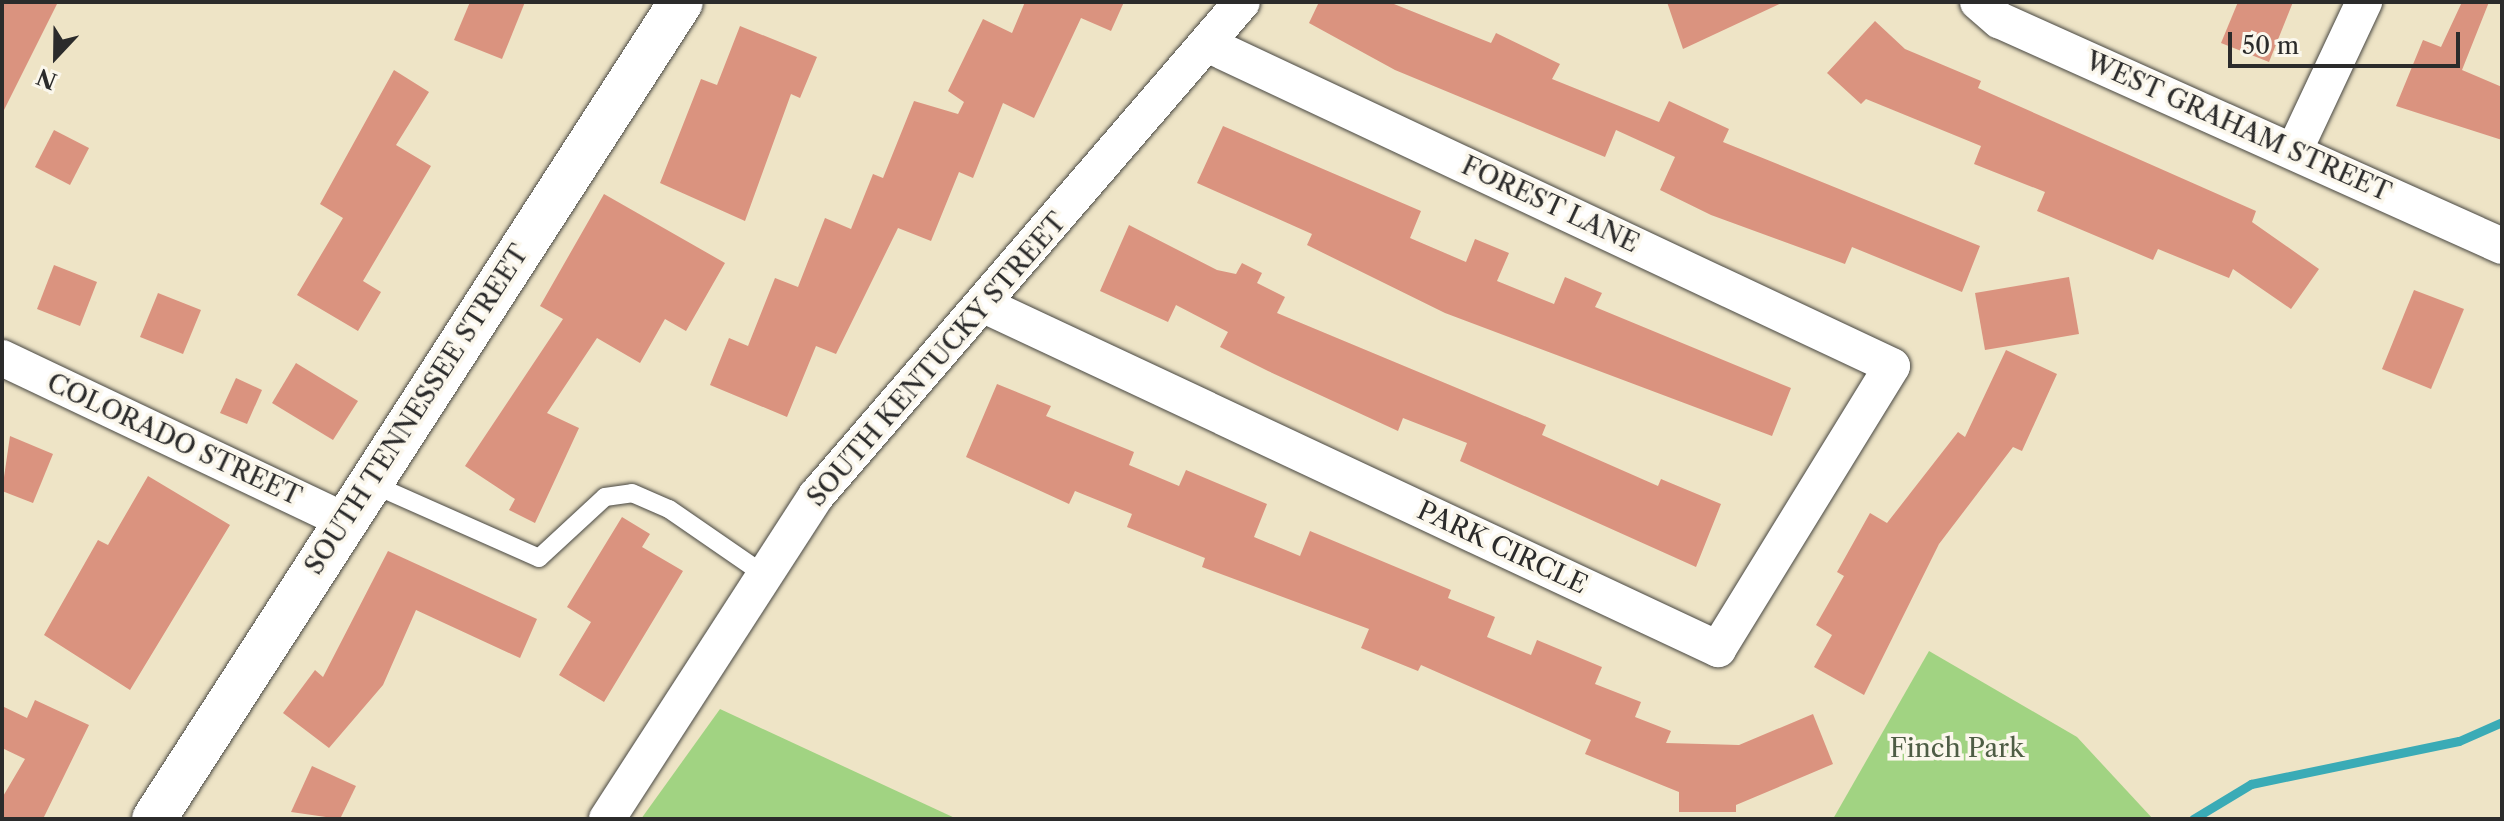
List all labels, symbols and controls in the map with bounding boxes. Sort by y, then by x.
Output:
north arrow [16,16,96,96]
scale bar [2232,16,2464,66]
text: 50 m [2242,31,2299,60]
street label: WEST GRAHAM STREET [2080,45,2396,209]
text: N [33,63,61,95]
street label: FOREST LANE [1456,150,1644,260]
street label: SOUTH KENTUCKY STREET [801,207,1073,513]
street label: SOUTH TENNESSEE STREET [298,239,536,581]
street label: COLORADO STREET [42,367,306,513]
street label: PARK CIRCLE [1412,495,1592,601]
park label: Finch Park [1890,733,2024,765]

